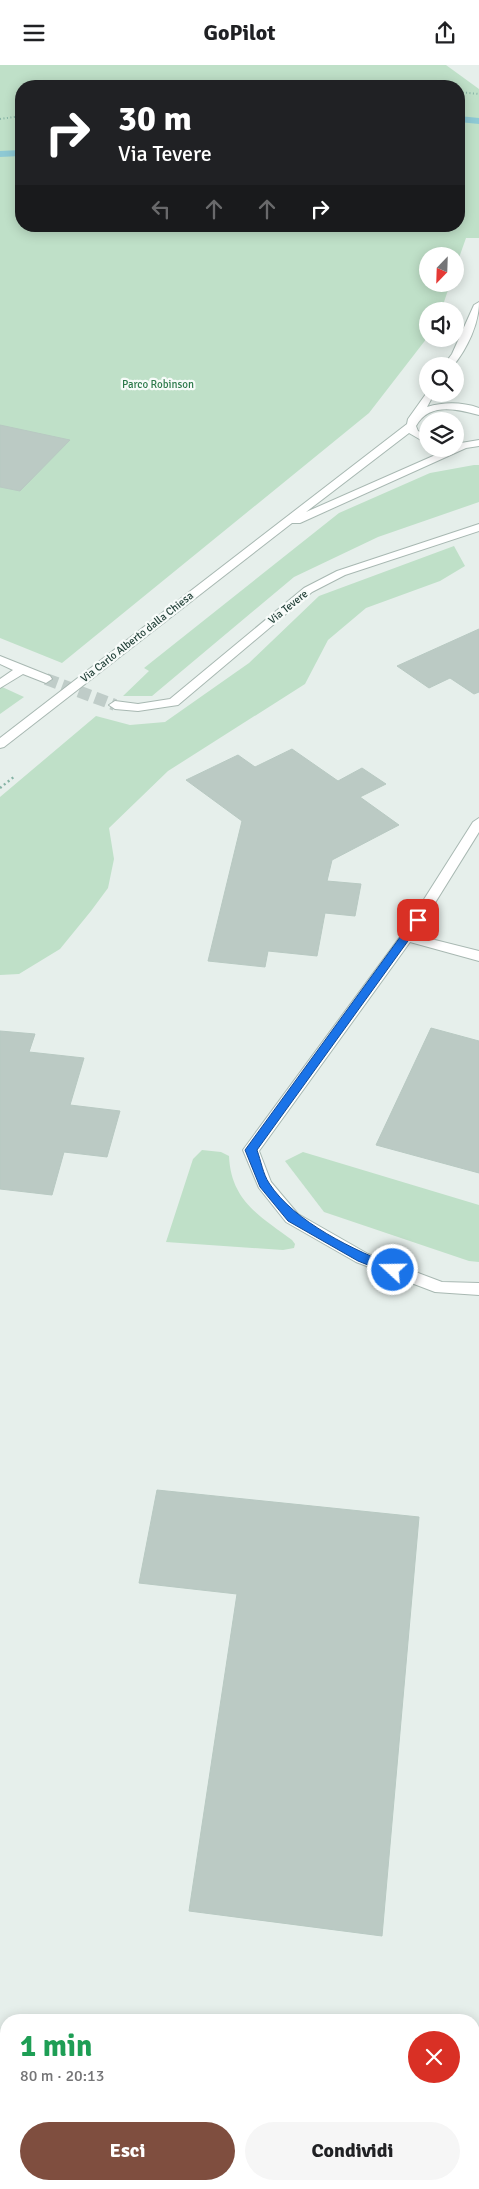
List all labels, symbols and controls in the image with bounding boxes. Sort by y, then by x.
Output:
icon: menu [20,19,48,47]
text: GoPilot [204,19,275,46]
icon: share [431,19,459,47]
text: 30 m [118,97,192,140]
icon: right [35,100,100,165]
text: Via Tevere [118,140,212,167]
icon: left [147,195,175,223]
icon: ahead [200,195,228,223]
icon: ahead [253,195,281,223]
icon: right [306,195,334,223]
north arrow [419,247,464,293]
map controls [419,247,464,457]
button: sound [419,302,464,347]
button: search [419,357,464,402]
park label: Parco Robinson [122,378,194,391]
button: layers [419,412,464,457]
street label: Via Tevere [266,587,310,627]
street label: Via Carlo Alberto dalla Chiesa [78,589,196,685]
pin [397,899,439,941]
icon: arrive [404,906,432,934]
position arrow [366,1243,418,1295]
text: 1 min [20,2028,92,2065]
button: close [408,2031,460,2083]
text: 80 m · 20:13 [20,2066,104,2086]
button: Esci [20,2122,235,2180]
button: Condividi [245,2122,460,2180]

